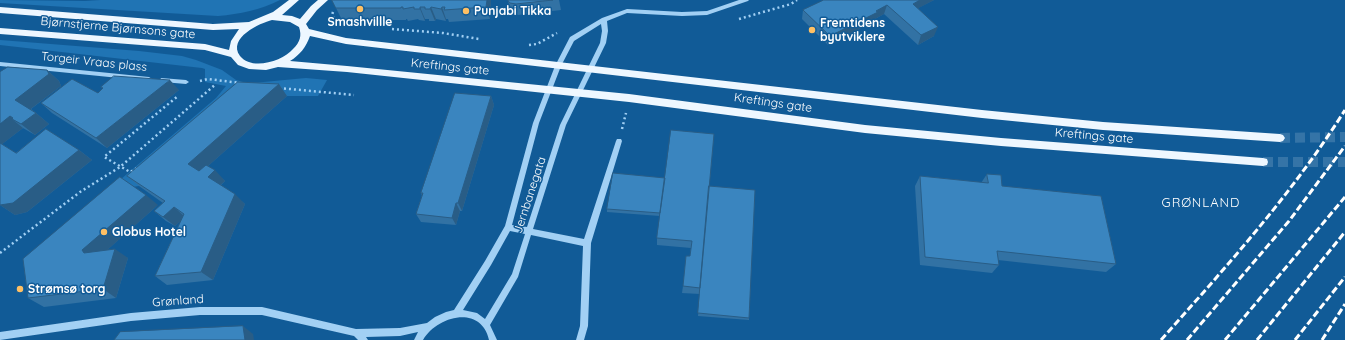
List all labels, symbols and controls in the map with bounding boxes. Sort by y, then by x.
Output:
marker: Smashvillle [355,4,365,14]
place label: Punjabi Tikka [474,4,551,18]
marker: Punjabi Tikka [461,6,471,16]
street label: Bjørnstjerne Bjørnsons gate [40,14,196,42]
place label: Smashvillle [328,15,392,29]
place label: Fremtidens byutviklere [820,16,885,44]
marker: Fremtidens byutviklere [807,25,817,35]
street label: Torgeir Vraas plass [40,49,148,75]
street label: Kreftings gate [410,56,490,78]
street label: Kreftings gate [733,90,813,116]
street label: Kreftings gate [1054,125,1134,147]
street label: Jernbanegata [511,155,549,235]
district label: GRØNLAND [1162,195,1240,211]
place label: Globus Hotel [112,225,186,239]
marker: Globus Hotel [99,227,109,237]
place label: Strømsø torg [28,282,105,296]
marker: Strømsø torg [15,284,25,294]
street label: Grønland [152,292,204,310]

